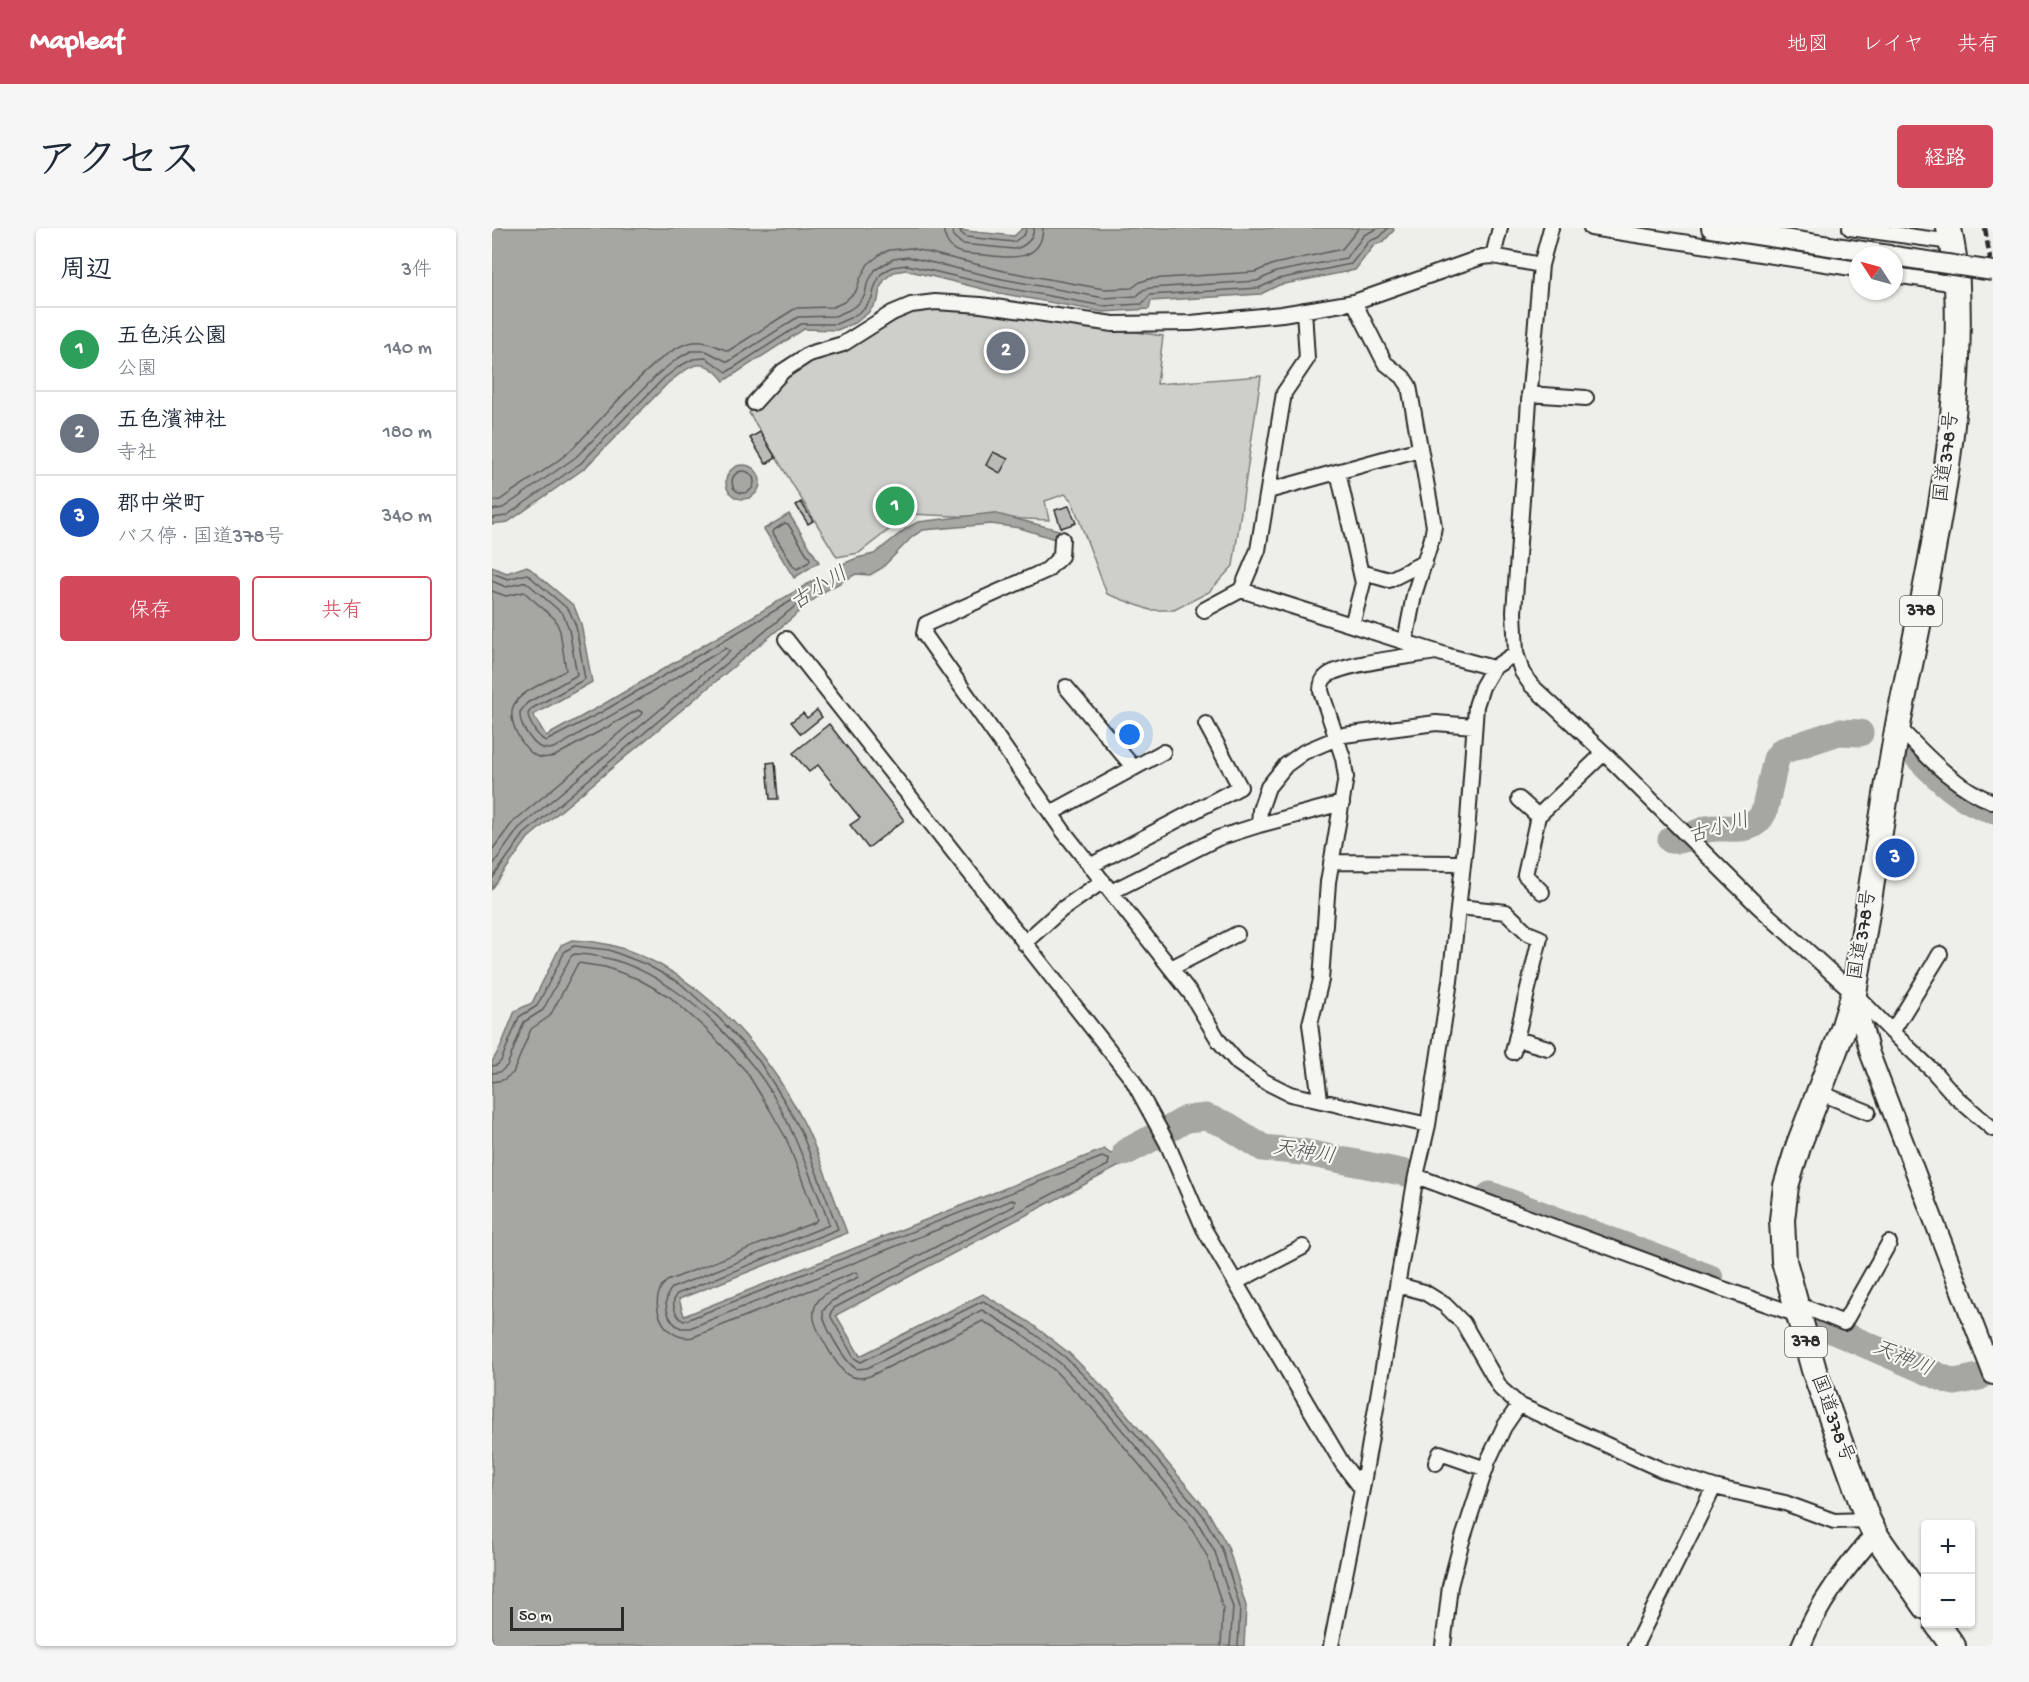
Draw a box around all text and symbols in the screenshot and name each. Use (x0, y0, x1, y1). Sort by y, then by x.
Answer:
text: Mapleaf (30, 26, 124, 59)
text: 地図 (1787, 34, 1829, 59)
text: レイヤ (1862, 34, 1924, 59)
text: 共有 (1957, 34, 1999, 59)
button: 経路 (1897, 125, 1993, 188)
text: アクセス (36, 140, 201, 189)
north arrow (1849, 246, 1903, 300)
text: 周辺 (60, 257, 112, 288)
text: 3件 (402, 260, 432, 283)
text: 五色浜公園 (117, 325, 227, 351)
pin: 2 (986, 328, 1026, 374)
text: 1 (75, 338, 84, 361)
text: 140 m (384, 338, 432, 361)
text: 公園 (117, 359, 157, 382)
text: 五色濱神社 (117, 409, 227, 435)
street label: 国道378号 (1930, 410, 1965, 504)
text: 2 (75, 422, 84, 445)
text: 180 m (383, 422, 432, 445)
text: 寺社 (117, 443, 157, 466)
pin: 1 (876, 484, 914, 528)
text: 郡中栄町 (117, 493, 205, 519)
text: 3 (74, 506, 85, 529)
text: 340 m (382, 506, 432, 529)
text: バス停 · 国道378号 (117, 527, 285, 550)
water label: 古小川 (786, 562, 853, 617)
button: 保存 (60, 576, 240, 641)
button: 共有 (252, 576, 432, 641)
road number: 378 (1900, 596, 1942, 626)
your location (1115, 720, 1144, 749)
water label: 古小川 (1685, 808, 1753, 851)
pin: 3 (1876, 836, 1914, 880)
street label: 国道378号 (1844, 888, 1883, 982)
water label: 天神川 (1271, 1136, 1337, 1171)
road number: 378 (1785, 1327, 1827, 1357)
water label: 天神川 (1868, 1335, 1936, 1384)
street label: 国道378号 (1805, 1372, 1858, 1466)
map controls (1921, 1520, 1975, 1628)
button: + (1921, 1520, 1975, 1574)
button: − (1921, 1574, 1975, 1628)
scale bar (510, 1604, 624, 1632)
text: 50 m (519, 1608, 552, 1627)

